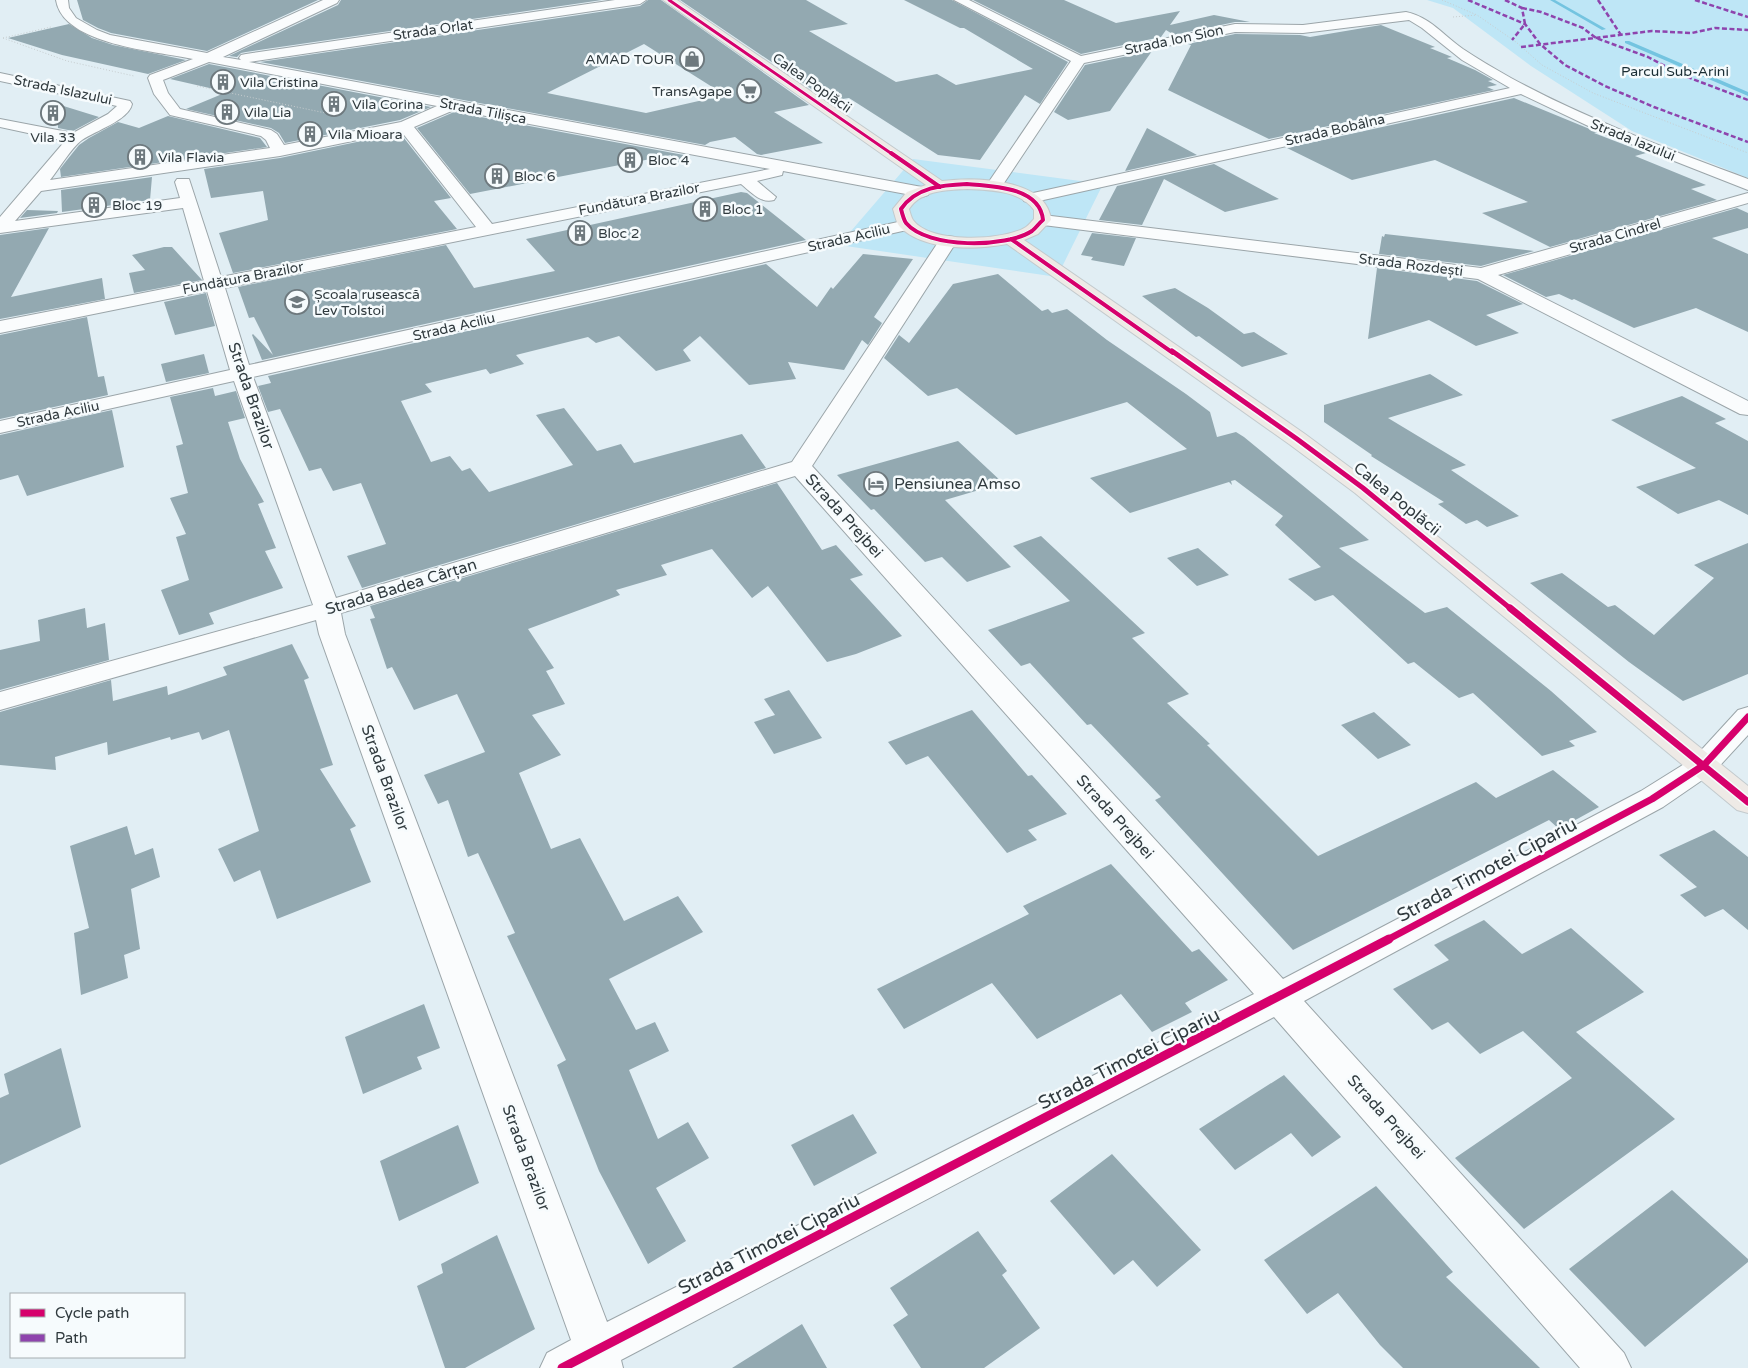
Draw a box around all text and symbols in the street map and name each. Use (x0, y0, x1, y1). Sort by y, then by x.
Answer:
street label: Strada Orlat (392, 16, 475, 44)
street label: Strada Ion Sion (1123, 21, 1225, 59)
shop icon: AMAD TOUR (679, 46, 705, 72)
street label: Calea Poplăcii (769, 49, 855, 117)
place label: AMAD TOUR (585, 51, 674, 68)
park label: Parcul Sub-Arini (1621, 63, 1729, 80)
building icon: Vila Cristina (210, 69, 236, 95)
street label: Strada Islazului (12, 71, 114, 109)
place label: Vila Cristina (240, 74, 318, 91)
supermarket icon: TransAgape (736, 78, 762, 104)
place label: TransAgape (652, 83, 732, 100)
building icon: Vila Corina (321, 91, 347, 117)
street label: Strada Tilișca (438, 94, 528, 128)
place label: Vila Corina (352, 96, 423, 113)
building icon: Vila Lia (214, 99, 240, 125)
building icon: Vila 33 (40, 100, 66, 126)
place label: Vila Lia (244, 104, 291, 121)
street label: Strada Bobâlna (1283, 110, 1387, 150)
street label: Strada Iazului (1588, 115, 1678, 165)
building icon: Vila Mioara (297, 121, 323, 147)
place label: Vila Mioara (328, 126, 403, 143)
place label: Vila 33 (30, 129, 76, 146)
building icon: Vila Flavia (127, 144, 153, 170)
building icon: Bloc 4 (617, 147, 643, 173)
place label: Vila Flavia (158, 149, 224, 166)
place label: Bloc 4 (648, 152, 690, 169)
building icon: Bloc 6 (484, 163, 510, 189)
place label: Bloc 6 (514, 168, 556, 185)
street label: Fundătura Brazilor (577, 179, 702, 219)
building icon: Bloc 19 (81, 192, 107, 218)
building icon: Bloc 1 (692, 196, 718, 222)
place label: Bloc 19 (112, 197, 162, 214)
place label: Bloc 1 (722, 201, 764, 218)
street label: Strada Cindrel (1567, 215, 1663, 257)
building icon: Bloc 2 (567, 220, 593, 246)
street label: Strada Aciliu (806, 220, 892, 256)
place label: Bloc 2 (598, 225, 640, 242)
street label: Strada Rozdești (1358, 250, 1464, 280)
street label: Fundătura Brazilor (181, 258, 306, 298)
place label: Școala rusească Lev Tolstoi (314, 286, 420, 319)
school or university icon: Școala rusească Lev Tolstoi (284, 289, 310, 315)
street label: Strada Aciliu (411, 309, 497, 345)
street label: Strada Brazilor (223, 340, 279, 453)
street label: Strada Aciliu (15, 397, 101, 431)
street label: Calea Poplăcii (1349, 458, 1445, 540)
street label: Strada Prejbei (801, 470, 887, 562)
hotel icon: Pensiunea Amso (863, 471, 889, 497)
place label: Pensiunea Amso (894, 474, 1021, 494)
street label: Strada Badea Cârțan (323, 554, 479, 620)
street label: Strada Brazilor (356, 722, 414, 835)
street label: Strada Prejbei (1072, 771, 1158, 863)
street label: Strada Timotei Cipariu (1393, 813, 1581, 927)
street label: Strada Timotei Cipariu (1035, 1004, 1223, 1114)
street label: Strada Prejbei (1343, 1071, 1429, 1163)
street label: Strada Brazilor (497, 1102, 555, 1215)
street label: Strada Timotei Cipariu (675, 1189, 863, 1299)
legend (10, 1293, 185, 1358)
text: Cycle path (55, 1304, 129, 1322)
text: Path (55, 1329, 88, 1347)

